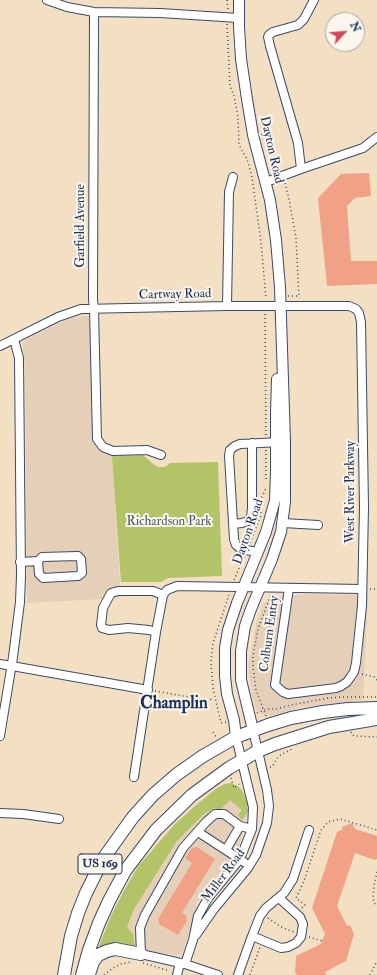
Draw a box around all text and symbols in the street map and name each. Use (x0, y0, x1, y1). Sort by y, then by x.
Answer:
north arrow (325, 12, 365, 52)
text: N (347, 20, 363, 34)
street label: Dayton Road (256, 115, 286, 185)
street label: Garfield Avenue (73, 184, 89, 268)
street label: Cartway Road (139, 287, 211, 303)
street label: West River Parkway (343, 441, 359, 543)
street label: Dayton Road (230, 497, 268, 567)
park label: Richardson Park (126, 514, 212, 530)
street label: Colburn Entry (257, 595, 283, 673)
district label: Champlin (140, 694, 208, 714)
street label: Miller Road (199, 846, 249, 906)
road number: US 169 (78, 854, 122, 874)

